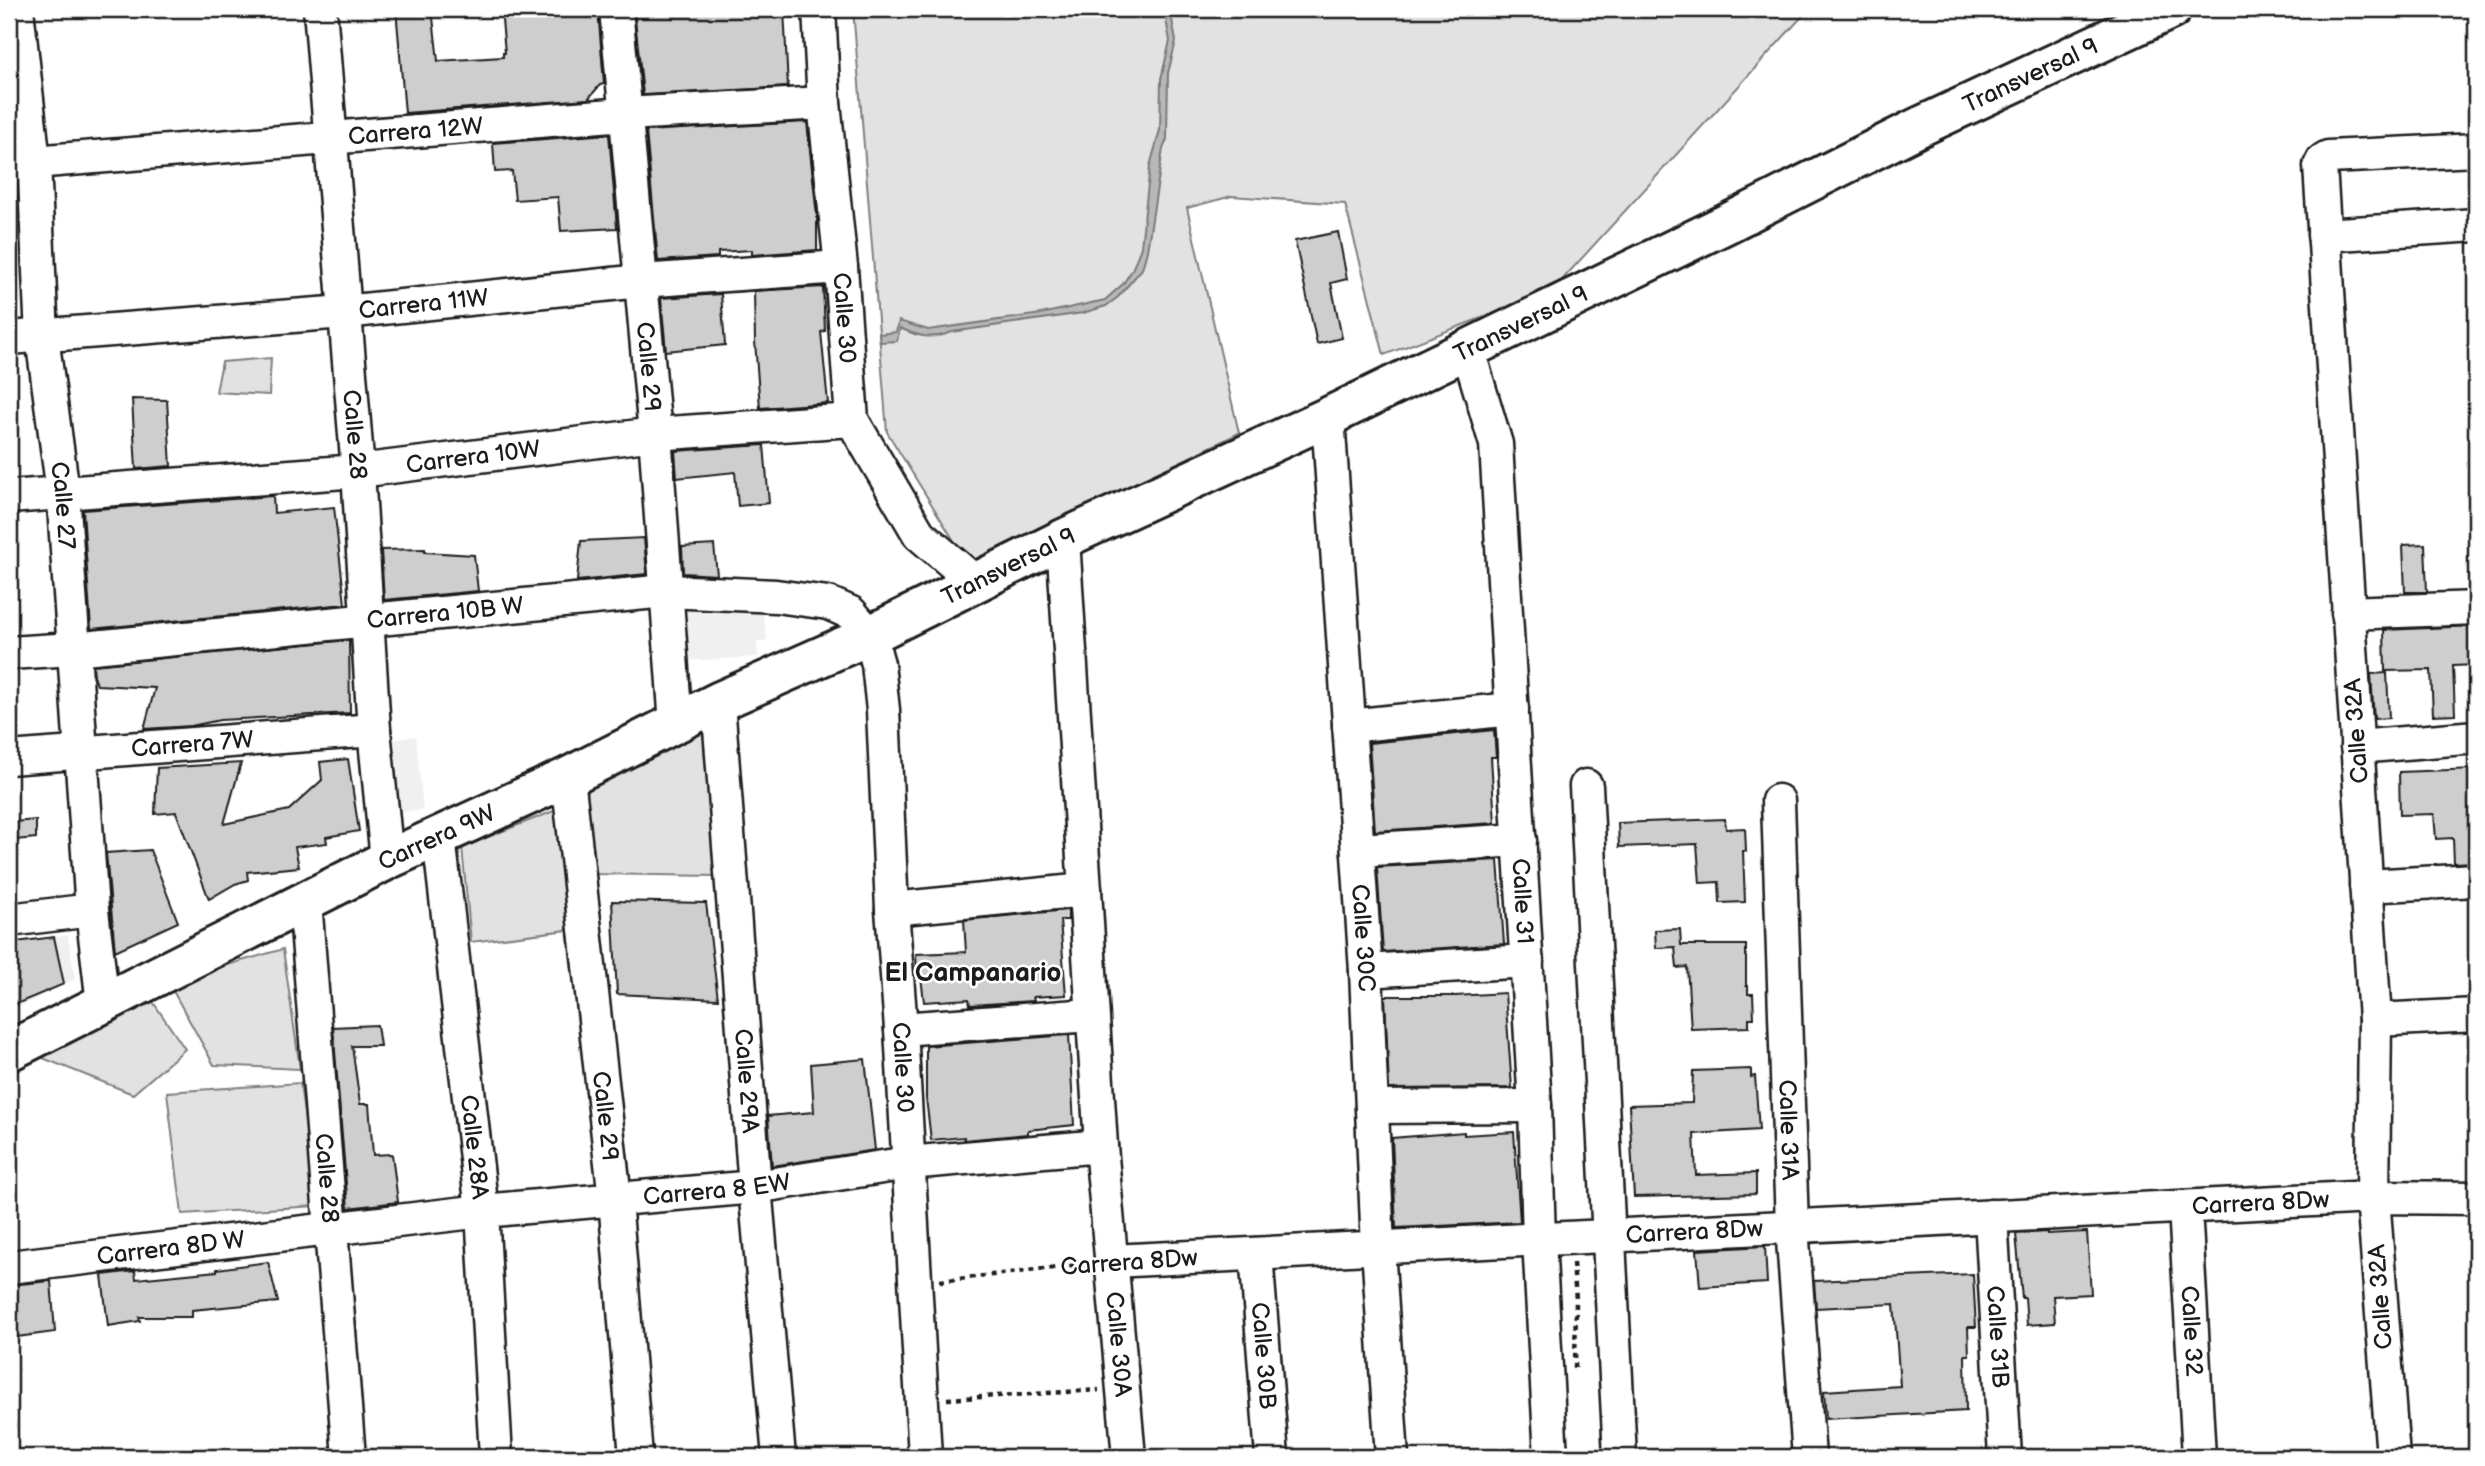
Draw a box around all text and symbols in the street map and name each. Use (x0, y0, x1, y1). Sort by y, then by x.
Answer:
street label: Transversal 9 (1958, 32, 2103, 119)
street label: Carrera 12W (347, 112, 484, 151)
street label: Calle 30 (826, 272, 862, 364)
street label: Transversal 9 (1449, 279, 1593, 369)
street label: Carrera 11W (357, 283, 490, 325)
street label: Calle 29 (630, 320, 667, 413)
street label: Calle 28 (336, 389, 372, 480)
street label: Carrera 10W (404, 434, 542, 480)
street label: Calle 27 (44, 460, 81, 551)
street label: Transversal 9 (937, 521, 1080, 612)
street label: Carrera 10B W (365, 591, 525, 635)
street label: Calle 32A (2338, 677, 2375, 785)
street label: Carrera 7W (130, 725, 255, 764)
street label: Carrera 9W (374, 798, 500, 877)
street label: Calle 31 (1505, 857, 1539, 945)
street label: Calle 30C (1345, 883, 1381, 992)
district label: El Campanario (885, 958, 1061, 989)
street label: Calle 30 (886, 1021, 920, 1114)
street label: Calle 29A (728, 1028, 765, 1135)
street label: Calle 29 (586, 1070, 625, 1162)
street label: Calle 31A (1772, 1079, 1804, 1181)
street label: Calle 28A (454, 1093, 495, 1201)
street label: Calle 28 (308, 1132, 344, 1224)
street label: Carrera 8 EW (642, 1168, 793, 1212)
street label: Carrera 8Dw (2191, 1185, 2330, 1221)
street label: Carrera 8Dw (1625, 1214, 1764, 1250)
street label: Carrera 8D W (95, 1225, 247, 1271)
street label: Carrera 8Dw (1059, 1243, 1199, 1282)
street label: Calle 32A (2362, 1243, 2399, 1351)
street label: Calle 31B (1980, 1285, 2015, 1389)
street label: Calle 32 (2174, 1285, 2208, 1377)
street label: Calle 30A (1099, 1290, 1138, 1398)
street label: Calle 30B (1245, 1301, 1282, 1410)

